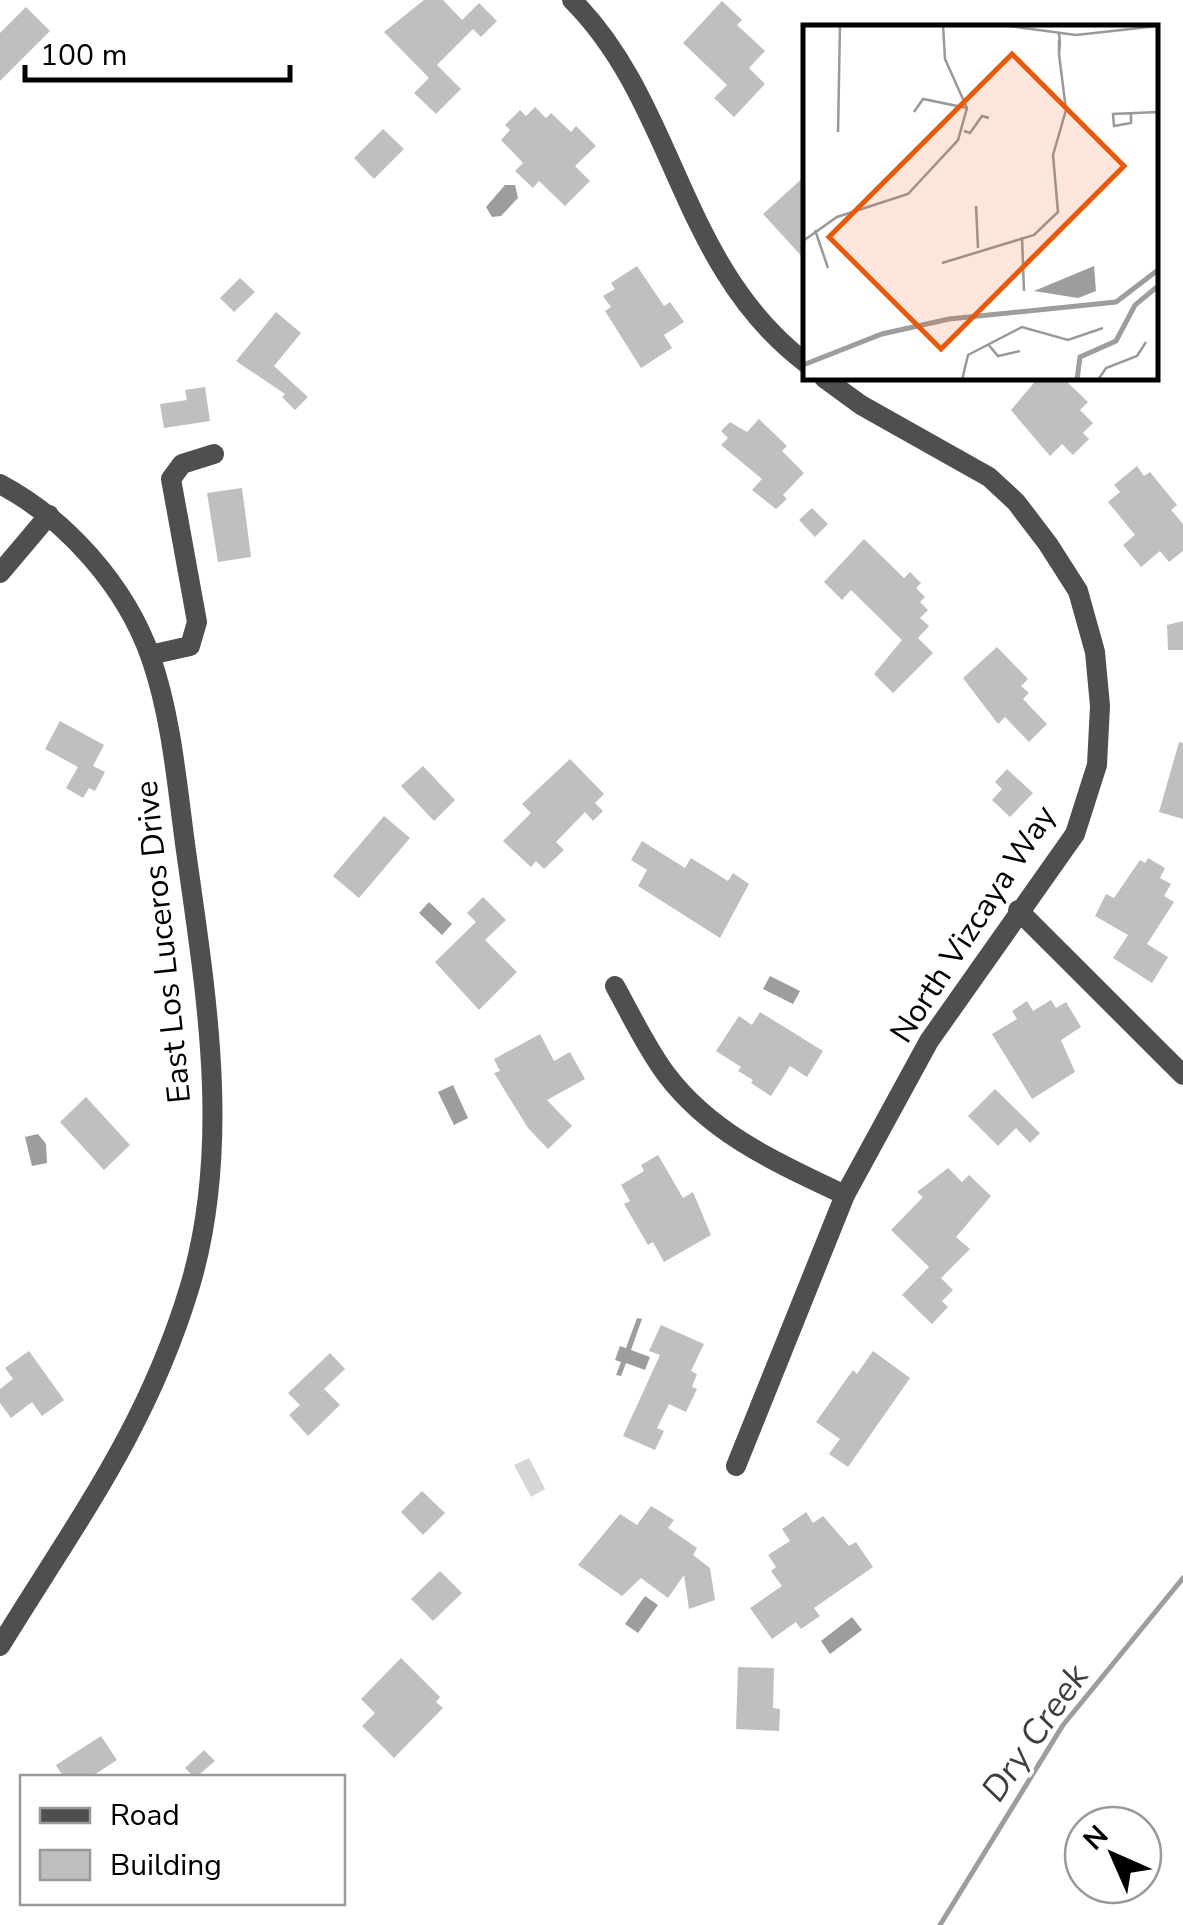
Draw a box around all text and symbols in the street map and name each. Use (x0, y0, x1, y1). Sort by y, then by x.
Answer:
scale bar (25, 20, 290, 82)
inset map (803, 25, 1158, 380)
text: 100 m (40, 35, 127, 76)
street label: East Los Luceros Drive (125, 779, 201, 1105)
street label: North Vizcaya Way (880, 797, 1066, 1051)
water label: Dry Creek (971, 1654, 1100, 1811)
legend (20, 1775, 345, 1905)
text: Road (110, 1795, 180, 1836)
north arrow (1063, 1805, 1163, 1905)
text: N (1075, 1817, 1117, 1859)
text: Building (110, 1845, 222, 1886)

